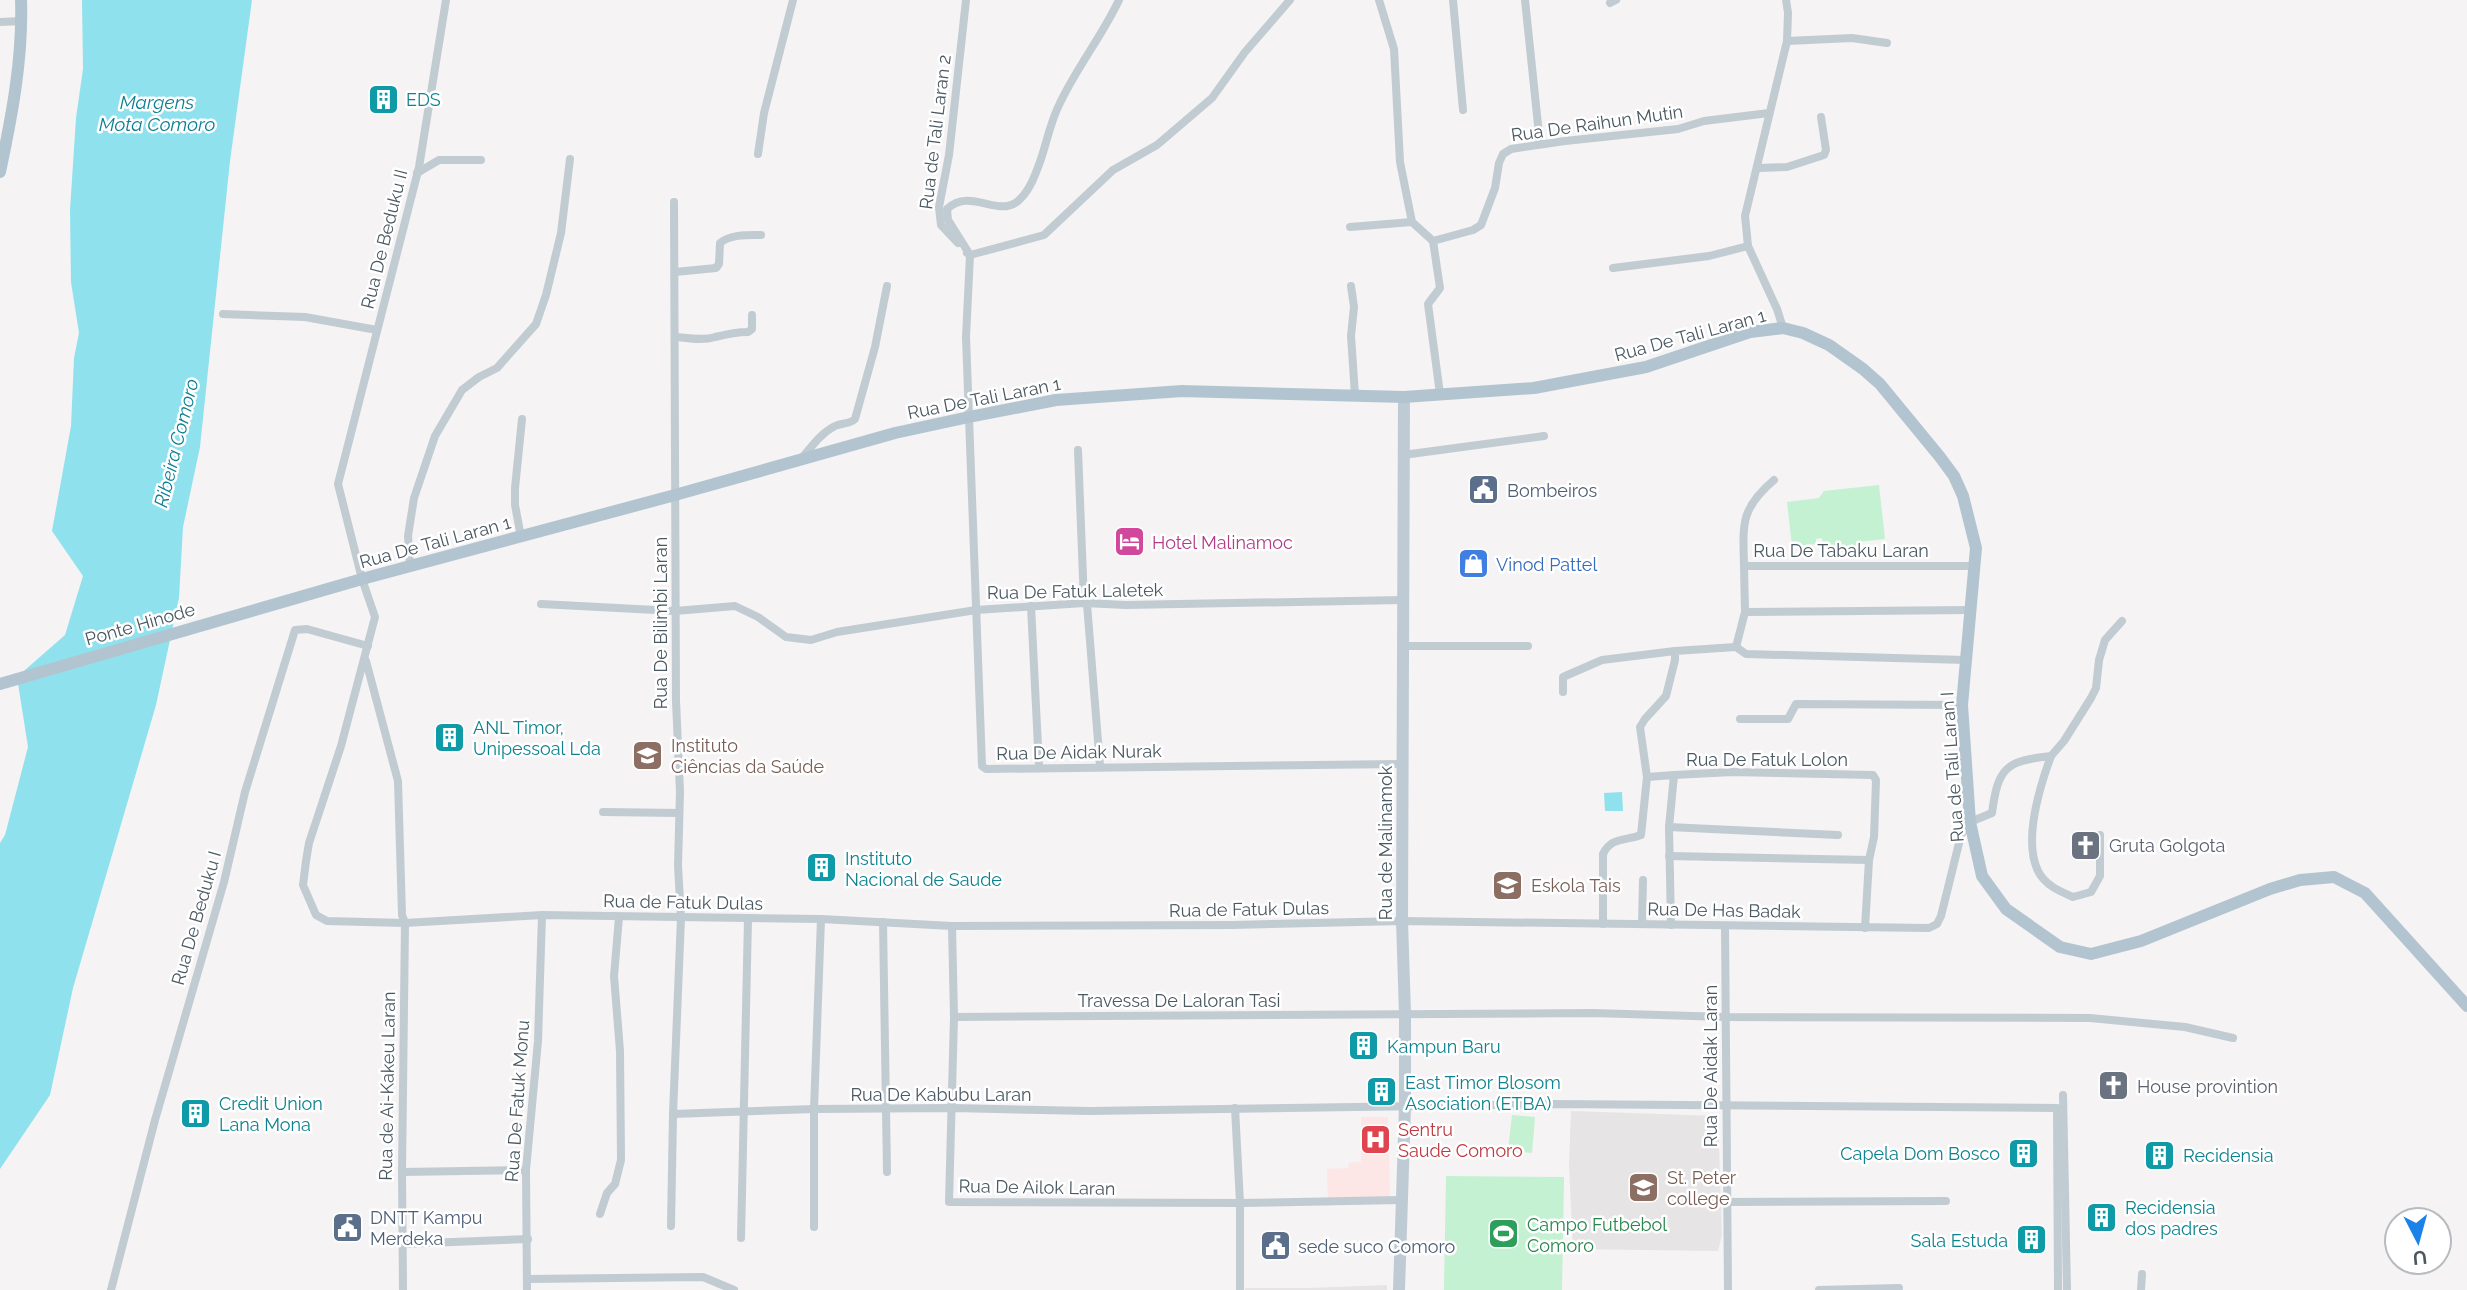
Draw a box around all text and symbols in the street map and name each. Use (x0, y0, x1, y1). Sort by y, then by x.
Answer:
street label: Rua de Tali Laran 2 (915, 53, 955, 211)
building icon: EDS (366, 82, 400, 116)
place label: EDS (406, 89, 441, 110)
water label: Margens Mota Comoro (99, 91, 215, 135)
street label: Rua De Raihun Mutin (1510, 101, 1684, 145)
street label: Rua De Beduku II (357, 167, 411, 311)
street label: Rua De Tali Laran 1 (1612, 305, 1768, 365)
street label: Rua De Tali Laran 1 (906, 373, 1063, 423)
water label: Ribeira Comoro (149, 376, 203, 510)
public building icon: Bombeiros (1467, 473, 1501, 507)
place label: Bombeiros (1507, 480, 1598, 501)
street label: Rua De Tali Laran 1 (357, 512, 513, 572)
hotel icon: Hotel Malinamoc (1112, 525, 1146, 559)
place label: Hotel Malinamoc (1152, 532, 1293, 553)
street label: Rua De Bilimbi Laran (650, 537, 671, 709)
street label: Rua De Tabaku Laran (1753, 540, 1929, 561)
shop icon: Vinod Pattel (1456, 547, 1490, 581)
place label: Vinod Pattel (1496, 554, 1597, 575)
street label: Rua De Fatuk Laletek (987, 579, 1164, 603)
street label: Ponte Hinode (83, 598, 198, 650)
street label: Rua de Tali Laran I (1936, 691, 1968, 843)
place label: ANL Timor, Unipessoal Lda (473, 717, 601, 759)
building icon: ANL Timor, Unipessoal Lda (433, 720, 467, 754)
place label: Instituto Ciências da Saúde (671, 735, 824, 777)
school or university icon: Instituto Ciências da Saúde (631, 738, 665, 772)
street label: Rua De Aidak Nurak (996, 740, 1162, 764)
street label: Rua De Fatuk Lolon (1686, 749, 1848, 770)
street label: Rua de Malinamok (1375, 765, 1396, 920)
church icon: Gruta Golgota (2069, 828, 2103, 862)
place label: Gruta Golgota (2109, 835, 2225, 856)
place label: Instituto Nacional de Saude (845, 848, 1002, 890)
street label: Rua De Beduku I (167, 849, 225, 987)
building icon: Instituto Nacional de Saude (805, 851, 839, 885)
school or university icon: Eskola Tais (1491, 868, 1525, 902)
place label: Eskola Tais (1531, 875, 1621, 896)
street label: Rua de Fatuk Dulas (603, 890, 763, 914)
street label: Rua de Fatuk Dulas (1169, 897, 1329, 921)
street label: Rua De Has Badak (1647, 898, 1801, 922)
street label: Rua De Aidak Laran (1700, 985, 1721, 1147)
street label: Travessa De Laloran Tasi (1078, 990, 1280, 1011)
street label: Rua de Ai-Kakeu Laran (375, 991, 399, 1181)
street label: Rua De Fatuk Monu (501, 1019, 533, 1183)
building icon: Kampun Baru (1347, 1029, 1381, 1063)
place label: Kampun Baru (1387, 1036, 1501, 1057)
church icon: House provintion (2097, 1069, 2131, 1103)
place label: East Timor Blosom Asociation (ETBA) (1405, 1072, 1561, 1114)
building icon: East Timor Blosom Asociation (ETBA) (1365, 1075, 1399, 1109)
place label: House provintion (2137, 1076, 2278, 1097)
street label: Rua De Kabubu Laran (850, 1084, 1032, 1105)
place label: Credit Union Lana Mona (219, 1093, 323, 1135)
building icon: Credit Union Lana Mona (179, 1096, 213, 1130)
place label: Sentru Saude Comoro (1398, 1119, 1523, 1161)
hospital icon: Sentru Saude Comoro (1358, 1122, 1392, 1156)
building icon: Capela Dom Bosco (2006, 1136, 2040, 1170)
building icon: Recidensia (2143, 1138, 2177, 1172)
place label: Capela Dom Bosco (1840, 1143, 2000, 1164)
place label: Recidensia (2183, 1145, 2274, 1166)
place label: St. Peter college (1667, 1167, 1737, 1209)
school or university icon: St. Peter college (1627, 1170, 1661, 1204)
street label: Rua De Ailok Laran (958, 1175, 1116, 1199)
place label: Recidensia dos padres (2125, 1197, 2218, 1239)
building icon: Recidensia dos padres (2085, 1200, 2119, 1234)
north arrow (2383, 1206, 2453, 1276)
place label: DNTT Kampu Merdeka (370, 1207, 483, 1249)
public building icon: DNTT Kampu Merdeka (330, 1210, 364, 1244)
place label: Campo Futbebol Comoro (1527, 1214, 1667, 1256)
sports icon: Campo Futbebol Comoro (1487, 1217, 1521, 1251)
building icon: Sala Estuda (2014, 1223, 2048, 1257)
public building icon: sede suco Comoro (1258, 1229, 1292, 1263)
place label: Sala Estuda (1911, 1230, 2008, 1251)
place label: sede suco Comoro (1298, 1236, 1455, 1257)
text: U (2412, 1246, 2428, 1270)

